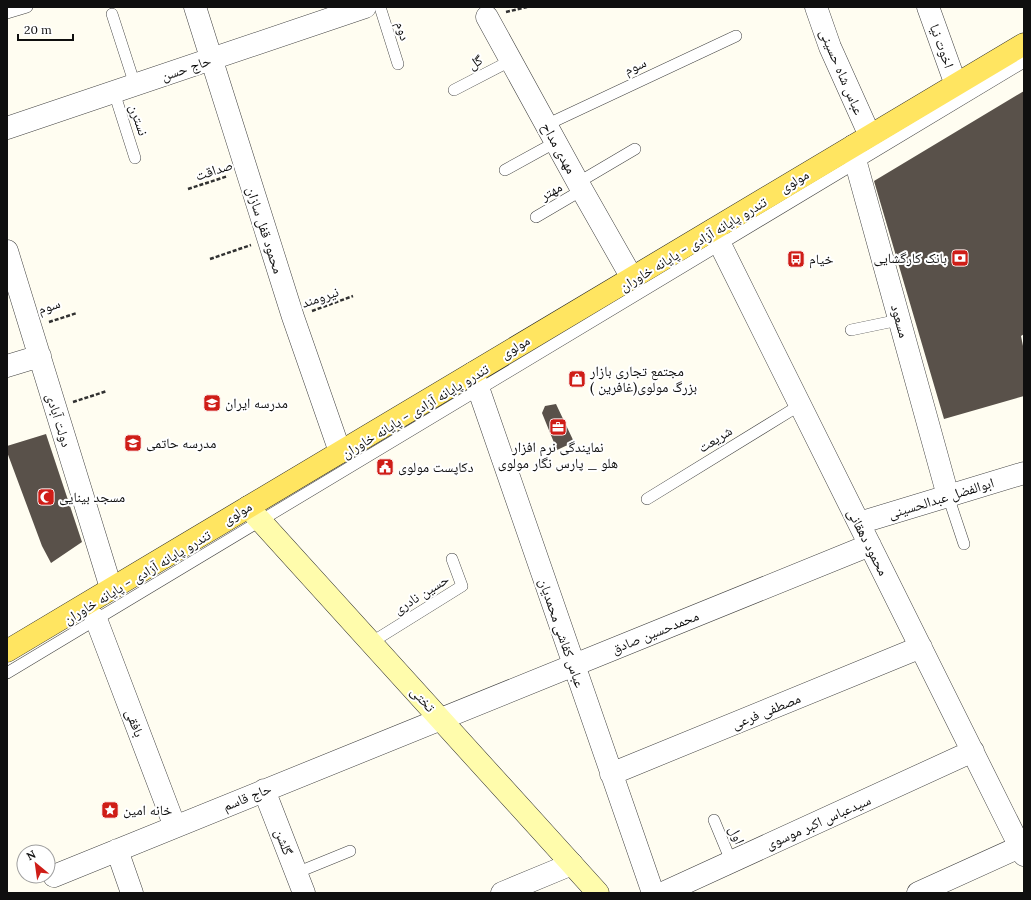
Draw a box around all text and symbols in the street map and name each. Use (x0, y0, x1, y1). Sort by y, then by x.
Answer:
scale bar (18, 16, 73, 42)
street label: دوم (391, 19, 414, 43)
street label: اخوت نیا (926, 21, 958, 71)
text: 20 m (24, 22, 52, 37)
street label: عباس شاه حسینی (816, 26, 868, 118)
street label: حاج حسن (159, 51, 214, 86)
street label: گل (465, 51, 486, 73)
street label: سوم (621, 53, 649, 80)
street label: نسترن (125, 102, 153, 138)
street label: مهدی مداح (537, 119, 580, 177)
street label: صداقت (193, 156, 235, 184)
street label: مولوی (776, 165, 812, 197)
street label: مهتر (536, 178, 565, 205)
street label: محمود قفل سازان (242, 184, 288, 276)
street label: تندرو پایانه آزادی - پایانه خاوران (616, 193, 770, 295)
bank icon: بانک کارگشایی (950, 248, 970, 268)
bus stop icon: خیام (786, 249, 806, 269)
place label: بانک کارگشایی (873, 249, 947, 267)
place label: خیام (809, 250, 833, 269)
street label: نیرومند (299, 282, 341, 312)
street label: سوم (35, 294, 63, 319)
street label: مسعود (887, 302, 913, 340)
street label: مولوی (497, 331, 533, 363)
street label: تندرو پایانه آزادی - پایانه خاوران (338, 360, 492, 462)
place label: مجتمع تجاری بازار بزرگ مولوی(غافرین ) (589, 362, 697, 396)
shop icon: مجتمع تجاری بازار بزرگ مولوی(غافرین ) (567, 369, 587, 389)
street label: دولت آبادی (42, 391, 76, 449)
school or university icon: مدرسه ایران (202, 393, 222, 413)
place label: مدرسه ایران (225, 394, 288, 412)
office icon: نمایندگی نرم افزار هلو _ پارس نگار مولوی (548, 417, 568, 437)
street label: شریعت (695, 422, 735, 456)
school or university icon: مدرسه حاتمی (123, 433, 143, 453)
place label: مدرسه حاتمی (146, 434, 216, 452)
place label: نمایندگی نرم افزار هلو _ پارس نگار مولوی (498, 438, 618, 472)
public building icon: دکاپست مولوی (375, 457, 395, 477)
place label: دکاپست مولوی (398, 458, 474, 476)
street label: ابوالفضل عبدالحسینی (886, 473, 996, 523)
mosque icon: مسجد بینایی (36, 487, 56, 507)
place label: مسجد بینایی (59, 488, 125, 506)
street label: مولوی (219, 497, 255, 529)
street label: محمود دهقانی (843, 505, 893, 579)
street label: تندرو پایانه آزادی - پایانه خاوران (60, 526, 214, 628)
street label: حسین نادری (390, 570, 452, 618)
street label: عباس کفاشی محمدیان (535, 576, 589, 690)
street label: محمدحسین صادق (609, 606, 701, 658)
street label: تختی (407, 682, 439, 716)
street label: مصطفی فرعی (729, 689, 803, 733)
street label: بافقی (122, 707, 149, 740)
street label: حاج قاسم (220, 779, 275, 816)
street label: سیدعباس اکبر موسوی (763, 791, 873, 853)
place icon: خانه امین (100, 800, 120, 820)
place label: خانه امین (123, 801, 172, 819)
street label: اول (725, 823, 749, 847)
street label: گلشن (271, 826, 297, 858)
north arrow (16, 844, 56, 884)
text: N (24, 847, 39, 863)

